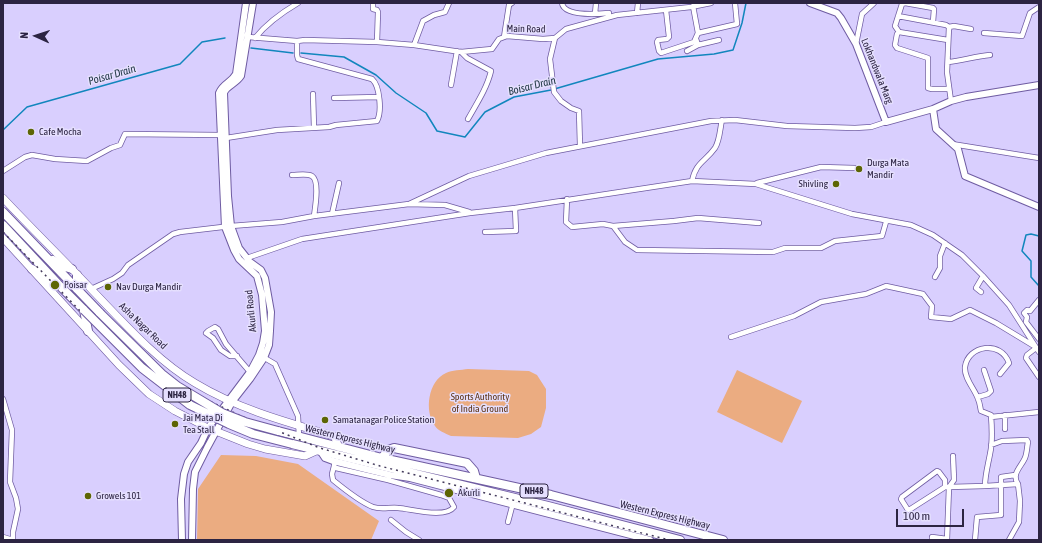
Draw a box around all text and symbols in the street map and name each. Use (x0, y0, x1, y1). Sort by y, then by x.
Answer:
north arrow (16, 16, 56, 56)
street label: Main Road (506, 23, 546, 35)
text: N (18, 32, 30, 39)
street label: Lokhandwala Marg (858, 37, 896, 105)
water label: Poisar Drain (87, 62, 137, 88)
water label: Boisar Drain (507, 74, 557, 98)
place label: Cafe Mocha (39, 126, 81, 138)
marker: Cafe Mocha (26, 127, 36, 137)
place label: Durga Mata Mandir (867, 157, 909, 180)
marker: Durga Mata Mandir (854, 164, 864, 174)
place label: Shivling (798, 178, 828, 190)
marker: Shivling (831, 179, 841, 189)
marker: Poisar (49, 279, 61, 291)
place label: Poisar (64, 279, 87, 291)
place label: Nav Durga Mandir (116, 281, 181, 293)
marker: Nav Durga Mandir (103, 282, 113, 292)
street label: Akurli Road (243, 289, 259, 333)
street label: Asha Nagar Road (117, 300, 169, 352)
road number: NH48 (163, 388, 191, 402)
park label: Sports Authority of India Ground (451, 391, 509, 414)
place label: Jai Mata Di Tea Stall (183, 412, 223, 436)
place label: Samatanagar Police Station (333, 414, 434, 426)
marker: Samatanagar Police Station (320, 415, 330, 425)
marker: Jai Mata Di Tea Stall (170, 419, 180, 429)
street label: Western Express Highway (304, 422, 396, 456)
road number: NH48 (520, 484, 548, 498)
marker: Akurli (443, 487, 455, 499)
place label: Akurli (458, 487, 480, 499)
place label: Growels 101 (96, 490, 141, 502)
marker: Growels 101 (83, 491, 93, 501)
street label: Western Express Highway (619, 498, 711, 532)
scale bar (898, 501, 966, 527)
text: 100 m (903, 509, 930, 523)

